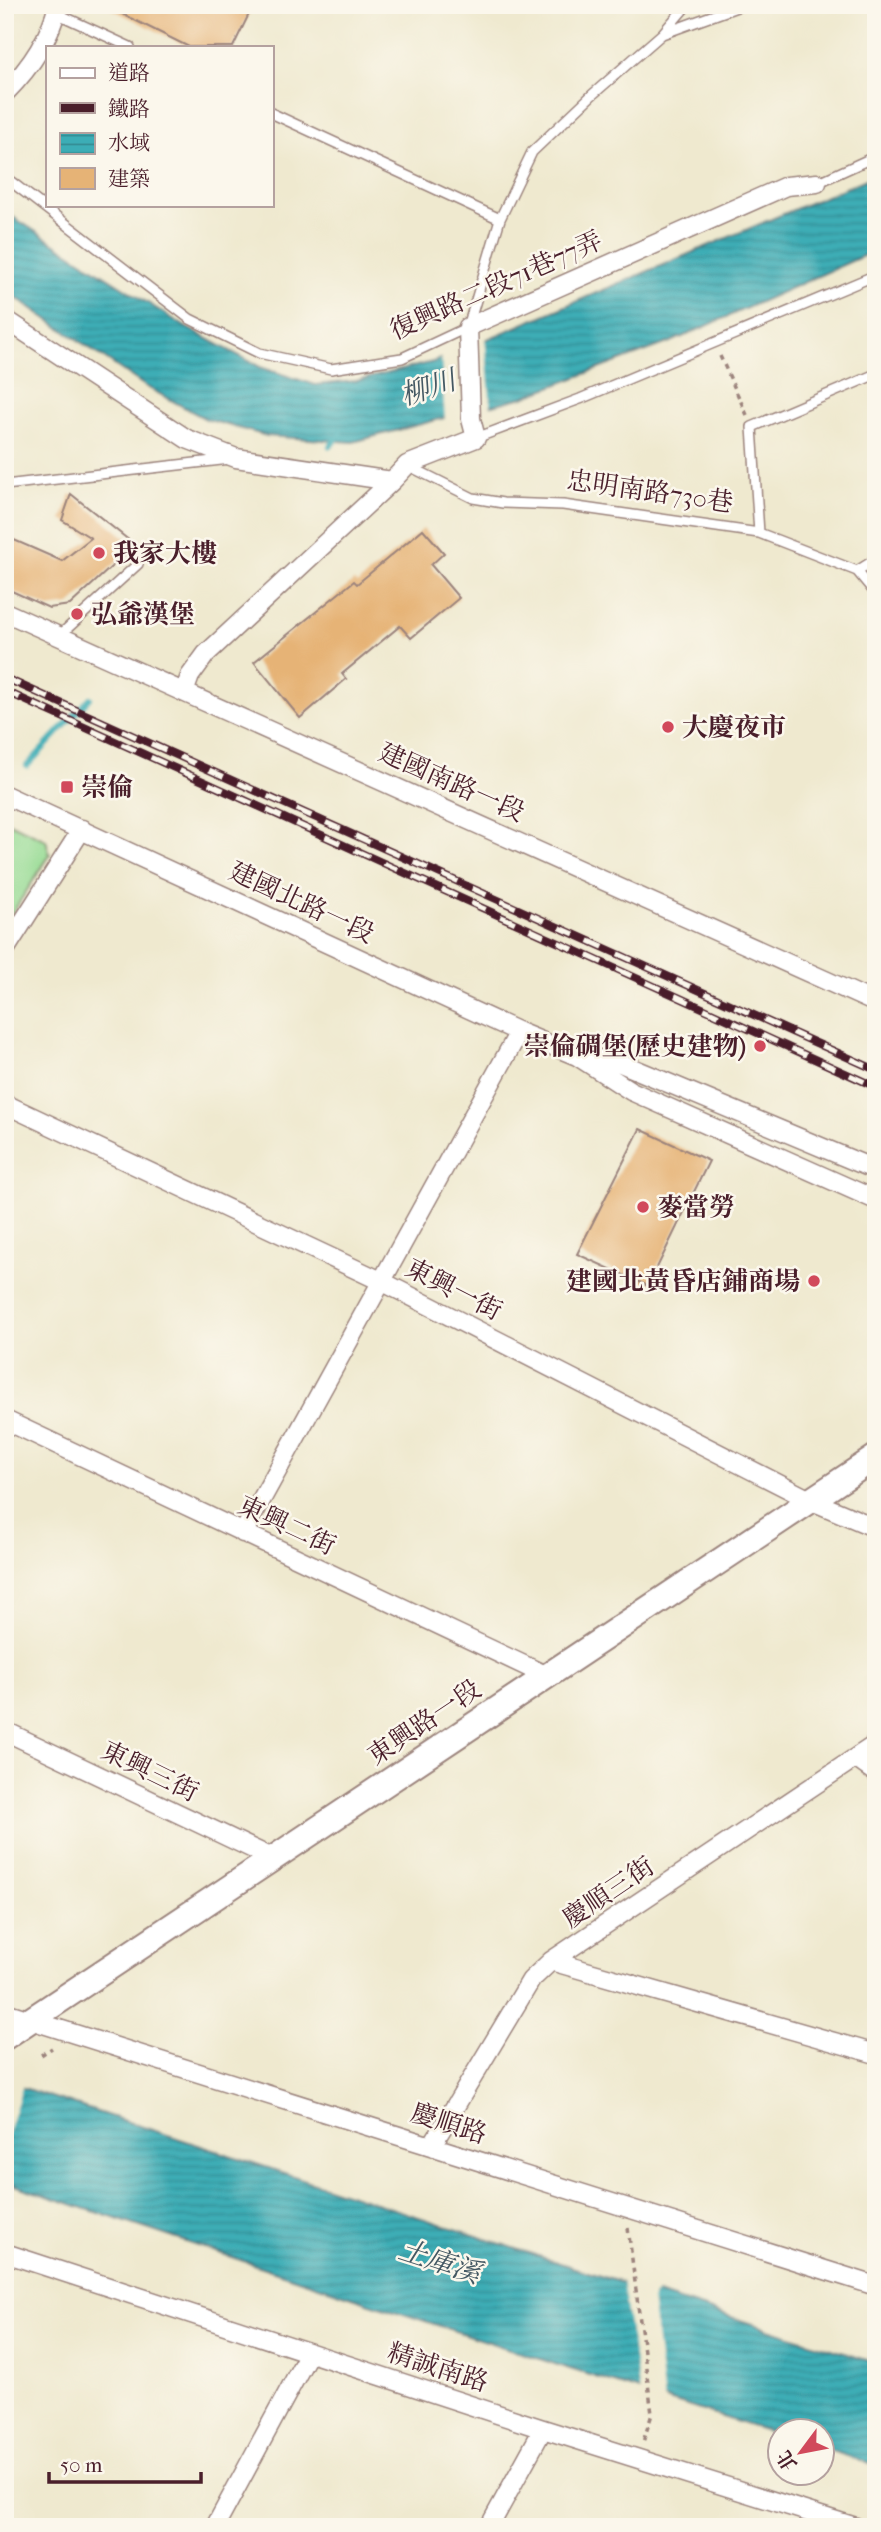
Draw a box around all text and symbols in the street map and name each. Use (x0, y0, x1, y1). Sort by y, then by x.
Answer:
legend (46, 46, 273, 206)
text: 道路 (108, 61, 150, 85)
text: 鐵路 (108, 97, 150, 121)
text: 水域 (108, 131, 150, 155)
text: 建築 (108, 167, 150, 191)
street label: 復興路二段71巷77弄 (385, 225, 607, 346)
water label: 柳川 (396, 362, 463, 412)
street label: 忠明南路730巷 (565, 464, 735, 519)
place label: 我家大樓 (113, 538, 217, 569)
marker: 我家大樓 (91, 545, 107, 561)
place label: 弘爺漢堡 (91, 599, 195, 630)
marker: 弘爺漢堡 (69, 606, 85, 622)
place label: 大慶夜市 (682, 712, 786, 743)
marker: 大慶夜市 (660, 719, 676, 735)
street label: 建國南路一段 (374, 737, 529, 828)
place label: 崇倫 (81, 772, 133, 803)
marker: 崇倫 (59, 779, 75, 795)
street label: 建國北路一段 (225, 855, 379, 949)
place label: 崇倫碉堡(歷史建物) (524, 1031, 746, 1062)
marker: 崇倫碉堡(歷史建物) (752, 1038, 768, 1054)
place label: 麥當勞 (657, 1192, 735, 1223)
marker: 麥當勞 (635, 1199, 651, 1215)
street label: 東興一街 (400, 1252, 507, 1327)
place label: 建國北黃昏店鋪商場 (566, 1266, 800, 1297)
marker: 建國北黃昏店鋪商場 (806, 1273, 822, 1289)
street label: 東興二街 (233, 1489, 340, 1561)
street label: 東興路一段 (362, 1673, 487, 1772)
street label: 東興三街 (96, 1735, 203, 1808)
street label: 慶順三街 (556, 1850, 660, 1934)
street label: 慶順路 (407, 2097, 491, 2150)
water label: 土庫溪 (395, 2233, 488, 2291)
street label: 精誠南路 (384, 2337, 492, 2398)
north arrow (766, 2416, 836, 2486)
scale bar (49, 2441, 201, 2485)
text: 北 (773, 2447, 802, 2474)
text: 50 m (60, 2453, 103, 2477)

